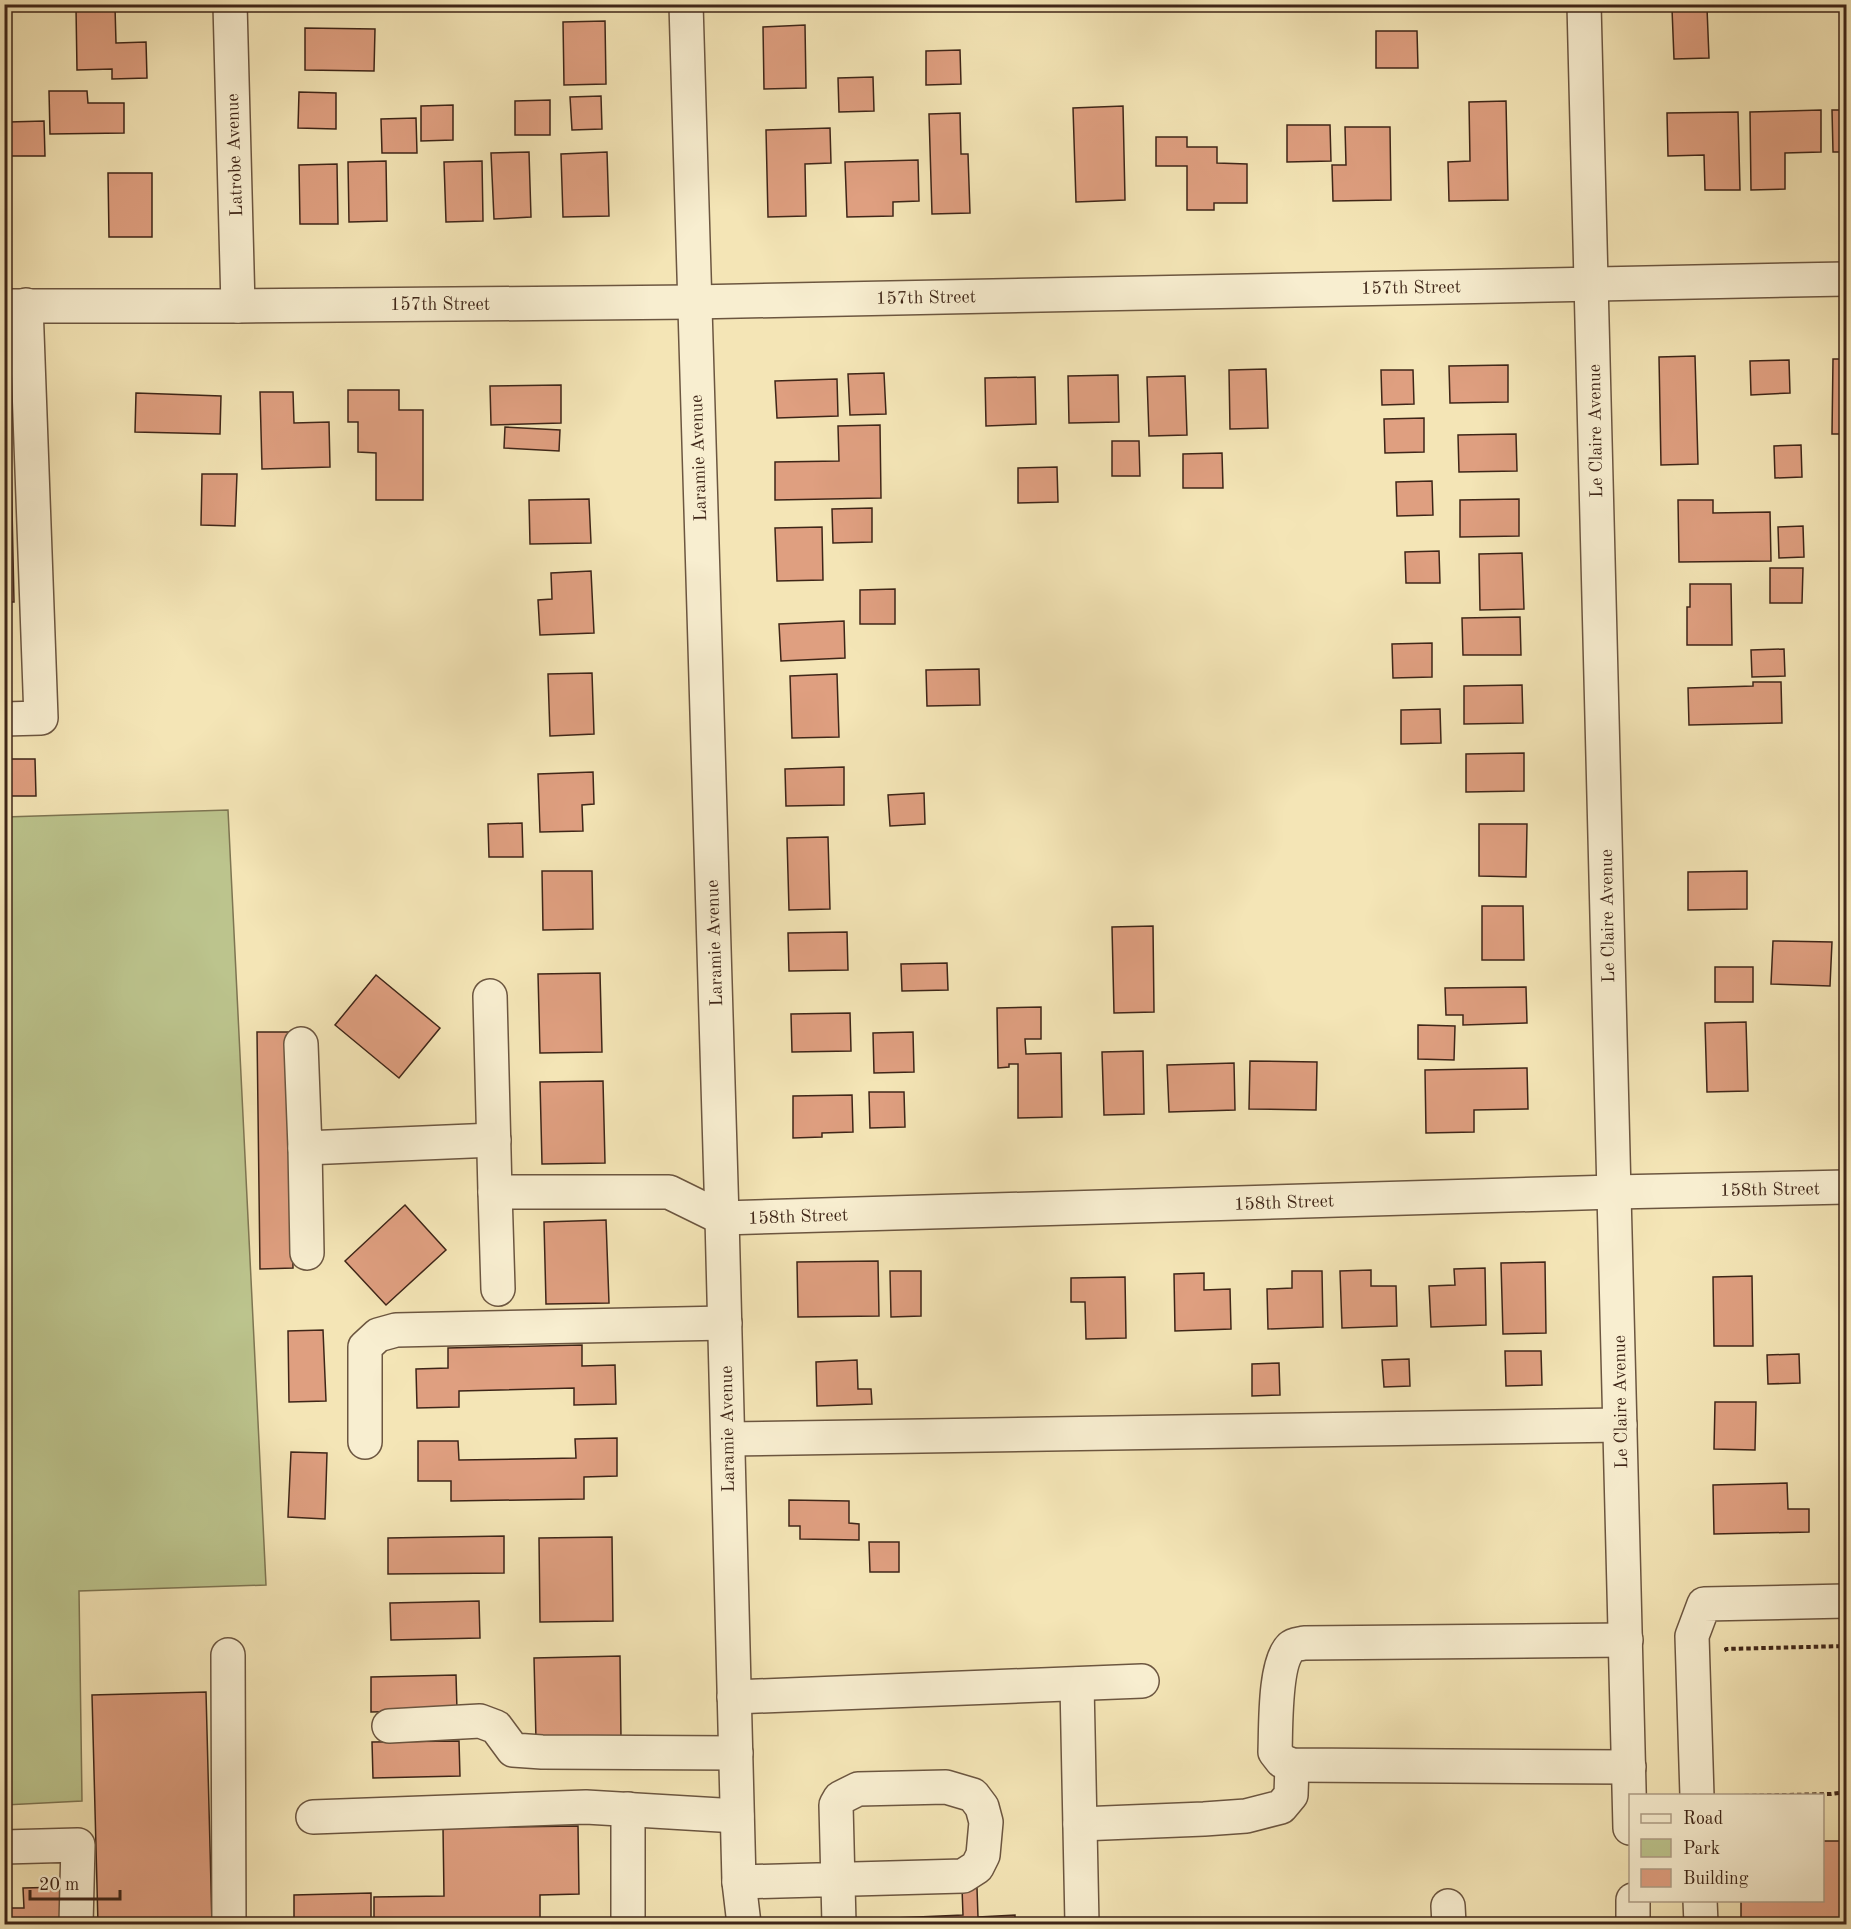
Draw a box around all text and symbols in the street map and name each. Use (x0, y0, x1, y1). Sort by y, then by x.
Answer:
street label: Latrobe Avenue (224, 93, 246, 217)
street label: 157th Street (1361, 278, 1461, 298)
street label: 157th Street (876, 288, 976, 308)
street label: 157th Street (390, 296, 490, 314)
street label: Le Claire Avenue (1586, 364, 1606, 498)
street label: Laramie Avenue (688, 394, 710, 522)
street label: Le Claire Avenue (1598, 849, 1618, 983)
street label: Laramie Avenue (704, 879, 726, 1007)
street label: 158th Street (1720, 1180, 1820, 1200)
street label: 158th Street (1234, 1192, 1334, 1214)
street label: 158th Street (748, 1206, 848, 1228)
street label: Le Claire Avenue (1611, 1335, 1631, 1469)
street label: Laramie Avenue (718, 1365, 738, 1493)
legend (1629, 1794, 1824, 1902)
text: Road (1683, 1810, 1723, 1828)
text: Park (1683, 1840, 1720, 1858)
scale bar (30, 1863, 120, 1901)
text: Building (1683, 1870, 1749, 1888)
text: 20 m (39, 1876, 79, 1894)

